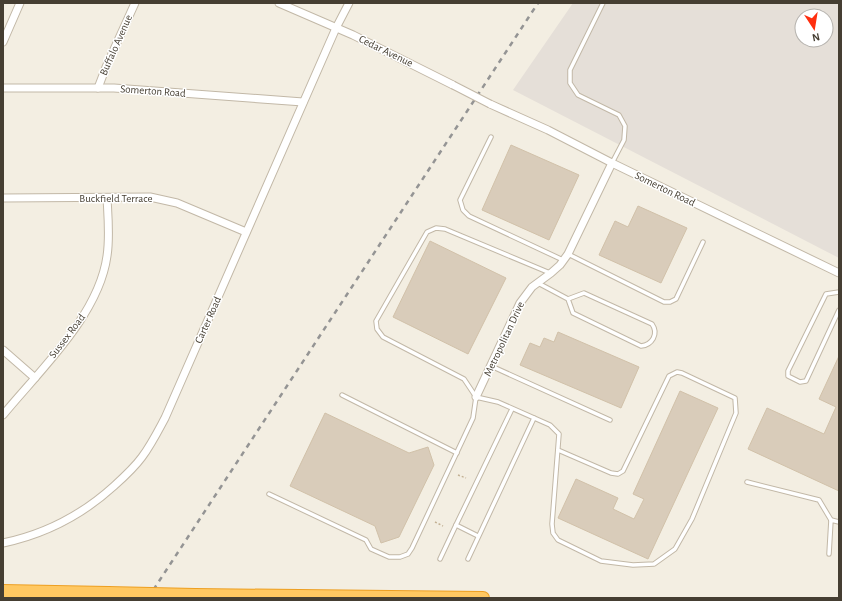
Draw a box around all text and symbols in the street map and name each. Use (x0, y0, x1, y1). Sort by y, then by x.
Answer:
north arrow (794, 8, 834, 48)
street label: Buffalo Avenue (98, 13, 134, 77)
text: N (811, 31, 821, 43)
street label: Cedar Avenue (357, 33, 415, 69)
street label: Somerton Road (120, 83, 186, 99)
street label: Somerton Road (633, 170, 697, 208)
street label: Buckfield Terrace (79, 193, 153, 204)
street label: Carter Road (193, 295, 223, 345)
street label: Metropolitan Drive (482, 300, 526, 378)
street label: Sussex Road (47, 311, 87, 360)

